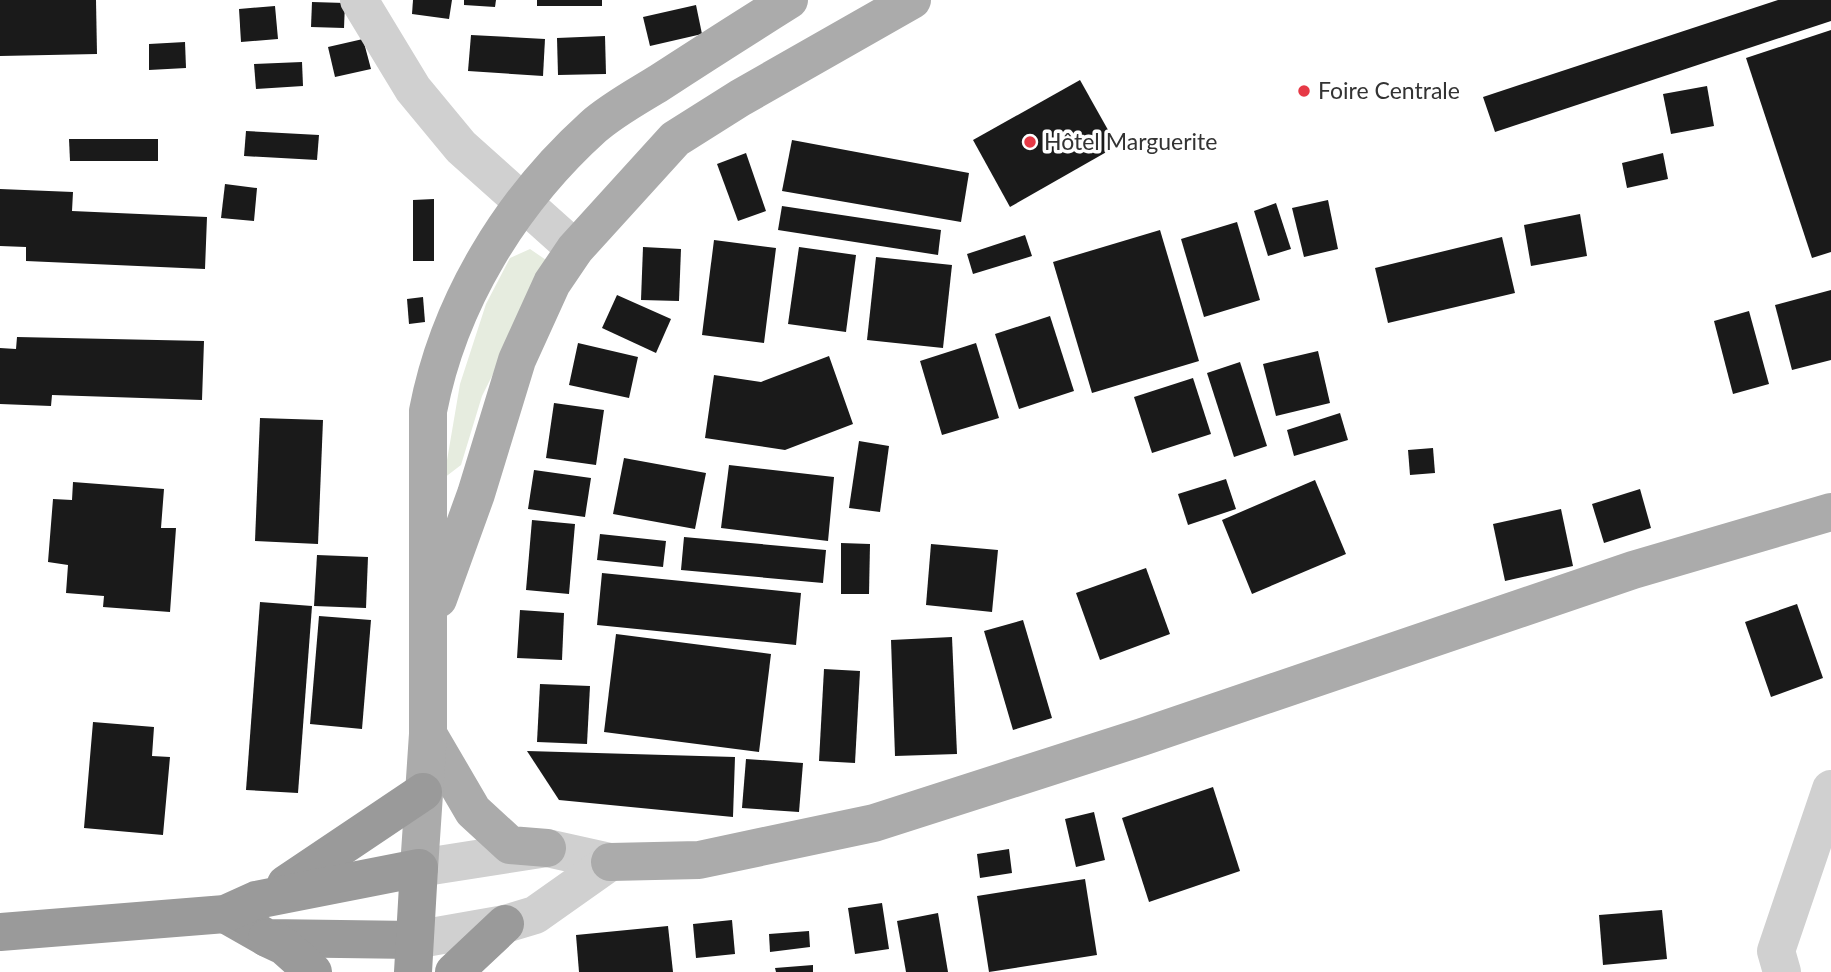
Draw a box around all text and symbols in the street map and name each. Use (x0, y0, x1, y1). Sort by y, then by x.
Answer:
place label: Foire Centrale (1318, 76, 1460, 104)
marker: Foire Centrale (1296, 83, 1312, 99)
place label: Hôtel Marguerite (1044, 127, 1217, 155)
marker: Hôtel Marguerite (1022, 134, 1038, 150)

